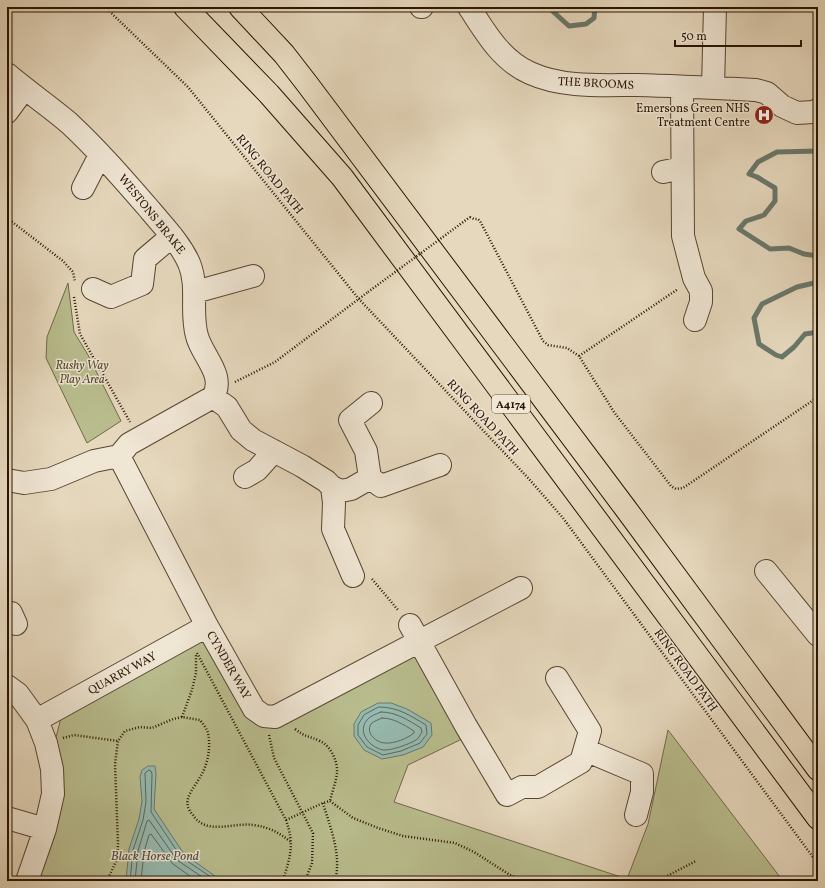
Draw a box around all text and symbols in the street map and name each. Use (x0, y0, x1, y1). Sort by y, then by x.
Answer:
scale bar (675, 22, 801, 48)
text: 50 m (681, 29, 707, 45)
street label: THE BROOMS (557, 74, 635, 94)
place label: Emersons Green NHS Treatment Centre (636, 101, 750, 131)
hospital icon: Emersons Green NHS Treatment Centre (753, 104, 775, 126)
street label: RING ROAD PATH (232, 131, 306, 218)
street label: WESTONS BRAKE (114, 171, 188, 258)
park label: Rushy Way Play Area (55, 358, 109, 388)
street label: RING ROAD PATH (443, 376, 522, 459)
road number: A4174 (492, 395, 530, 413)
street label: RING ROAD PATH (650, 626, 721, 715)
street label: CYNDER WAY (202, 629, 254, 703)
street label: QUARRY WAY (85, 648, 160, 699)
water label: Black Horse Pond (111, 848, 199, 866)

